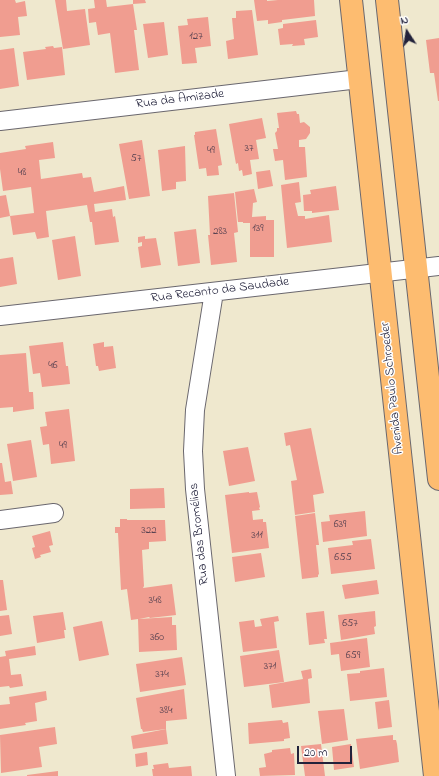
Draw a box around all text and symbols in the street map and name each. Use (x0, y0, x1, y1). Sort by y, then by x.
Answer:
north arrow (387, 12, 427, 52)
text: N (399, 12, 410, 29)
house number: 127 (189, 30, 203, 44)
street label: Rua da Amizade (135, 87, 225, 113)
house number: 37 (244, 142, 254, 156)
house number: 49 (207, 144, 215, 158)
house number: 57 (131, 152, 141, 166)
house number: 48 (18, 166, 26, 180)
house number: 139 (252, 222, 264, 236)
house number: 283 (213, 225, 227, 239)
street label: Rua Recanto da Saudade (150, 275, 290, 307)
street label: Avenida Paulo Schroeder (378, 321, 408, 455)
house number: 46 (48, 359, 58, 373)
house number: 49 (59, 439, 67, 453)
street label: Rua das Bromélias (187, 482, 213, 586)
house number: 639 (334, 518, 346, 532)
house number: 322 (141, 524, 157, 538)
house number: 311 (251, 529, 263, 543)
house number: 655 (334, 551, 352, 565)
house number: 348 (148, 594, 162, 608)
house number: 657 (342, 617, 358, 631)
house number: 360 (150, 631, 164, 645)
house number: 659 (346, 649, 360, 663)
house number: 371 (264, 660, 276, 674)
house number: 374 (155, 668, 169, 682)
house number: 384 (159, 704, 173, 718)
scale bar (299, 738, 354, 764)
text: 20 m (304, 744, 327, 762)

